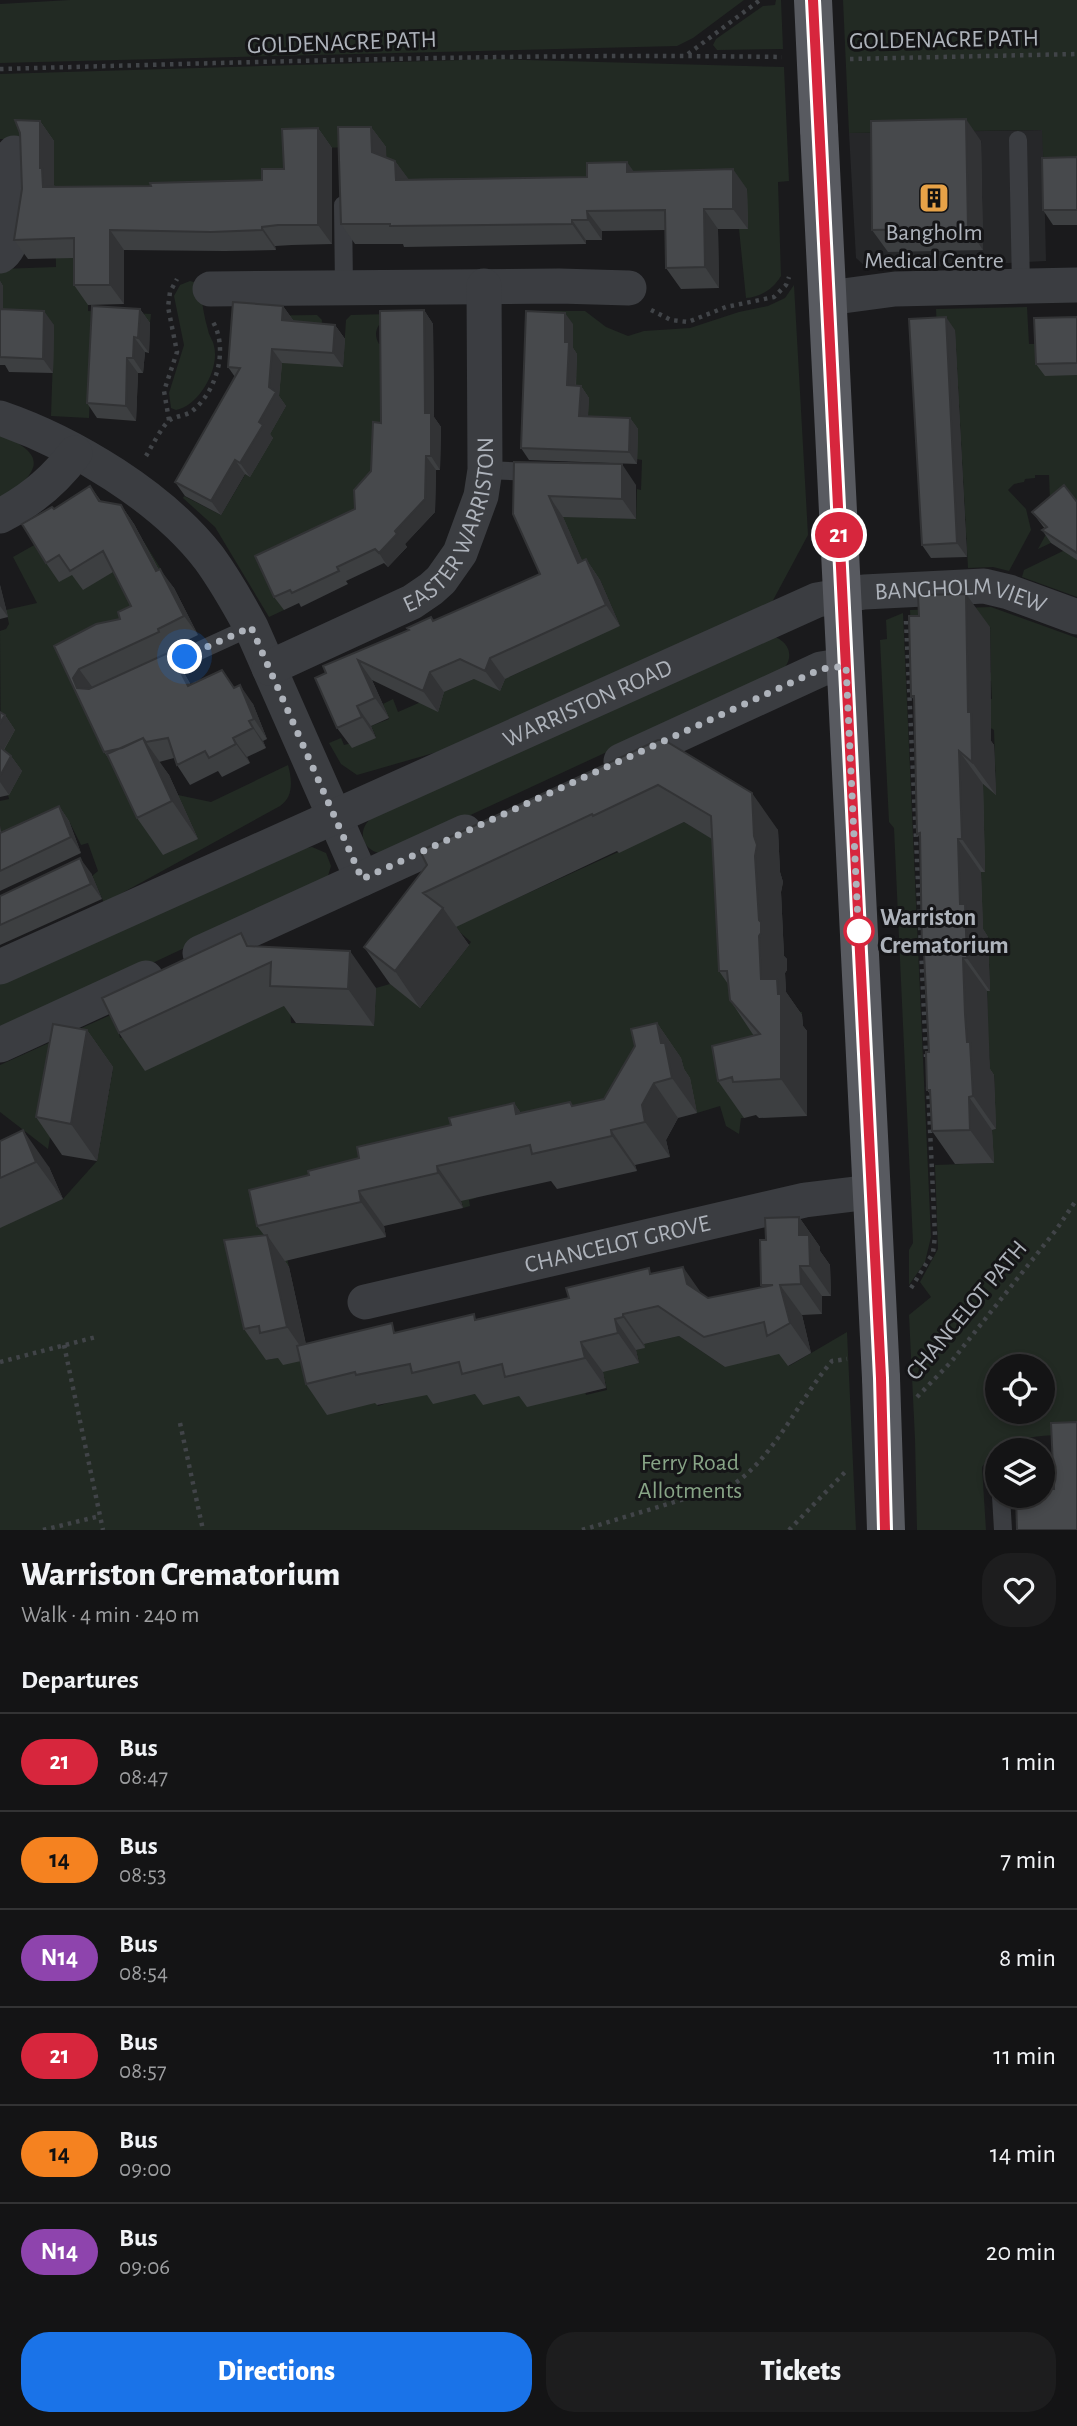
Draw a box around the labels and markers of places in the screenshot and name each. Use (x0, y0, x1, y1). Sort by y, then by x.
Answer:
building icon: Bangholm Medical Centre (917, 181, 951, 215)
place label: Bangholm Medical Centre (864, 221, 1004, 273)
place label: Warriston Crematorium (880, 906, 1009, 958)
marker: Warriston Crematorium (844, 916, 874, 946)

